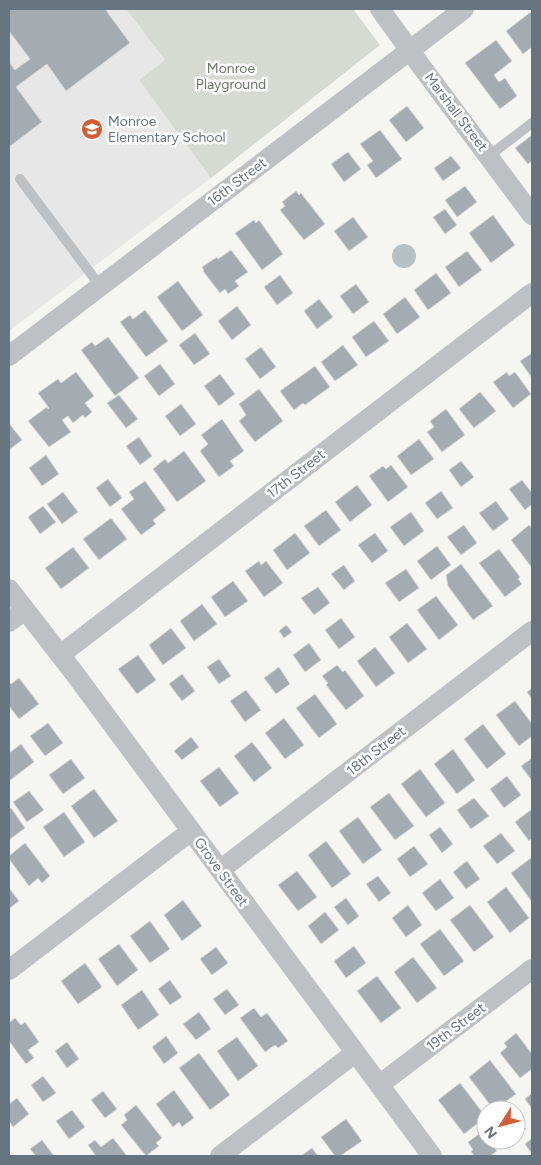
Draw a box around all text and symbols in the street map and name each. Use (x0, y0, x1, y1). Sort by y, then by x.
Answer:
park label: Monroe Playground (196, 60, 266, 93)
street label: Marshall Street (421, 69, 491, 155)
place label: Monroe Elementary School (108, 113, 226, 146)
school or university icon: Monroe Elementary School (80, 117, 104, 141)
street label: 16th Street (204, 154, 270, 210)
street label: 17th Street (264, 446, 328, 502)
street label: 18th Street (343, 723, 409, 779)
street label: Grove Street (190, 834, 252, 910)
street label: 19th Street (423, 999, 489, 1055)
north arrow (476, 1100, 526, 1150)
text: N (481, 1123, 501, 1142)

